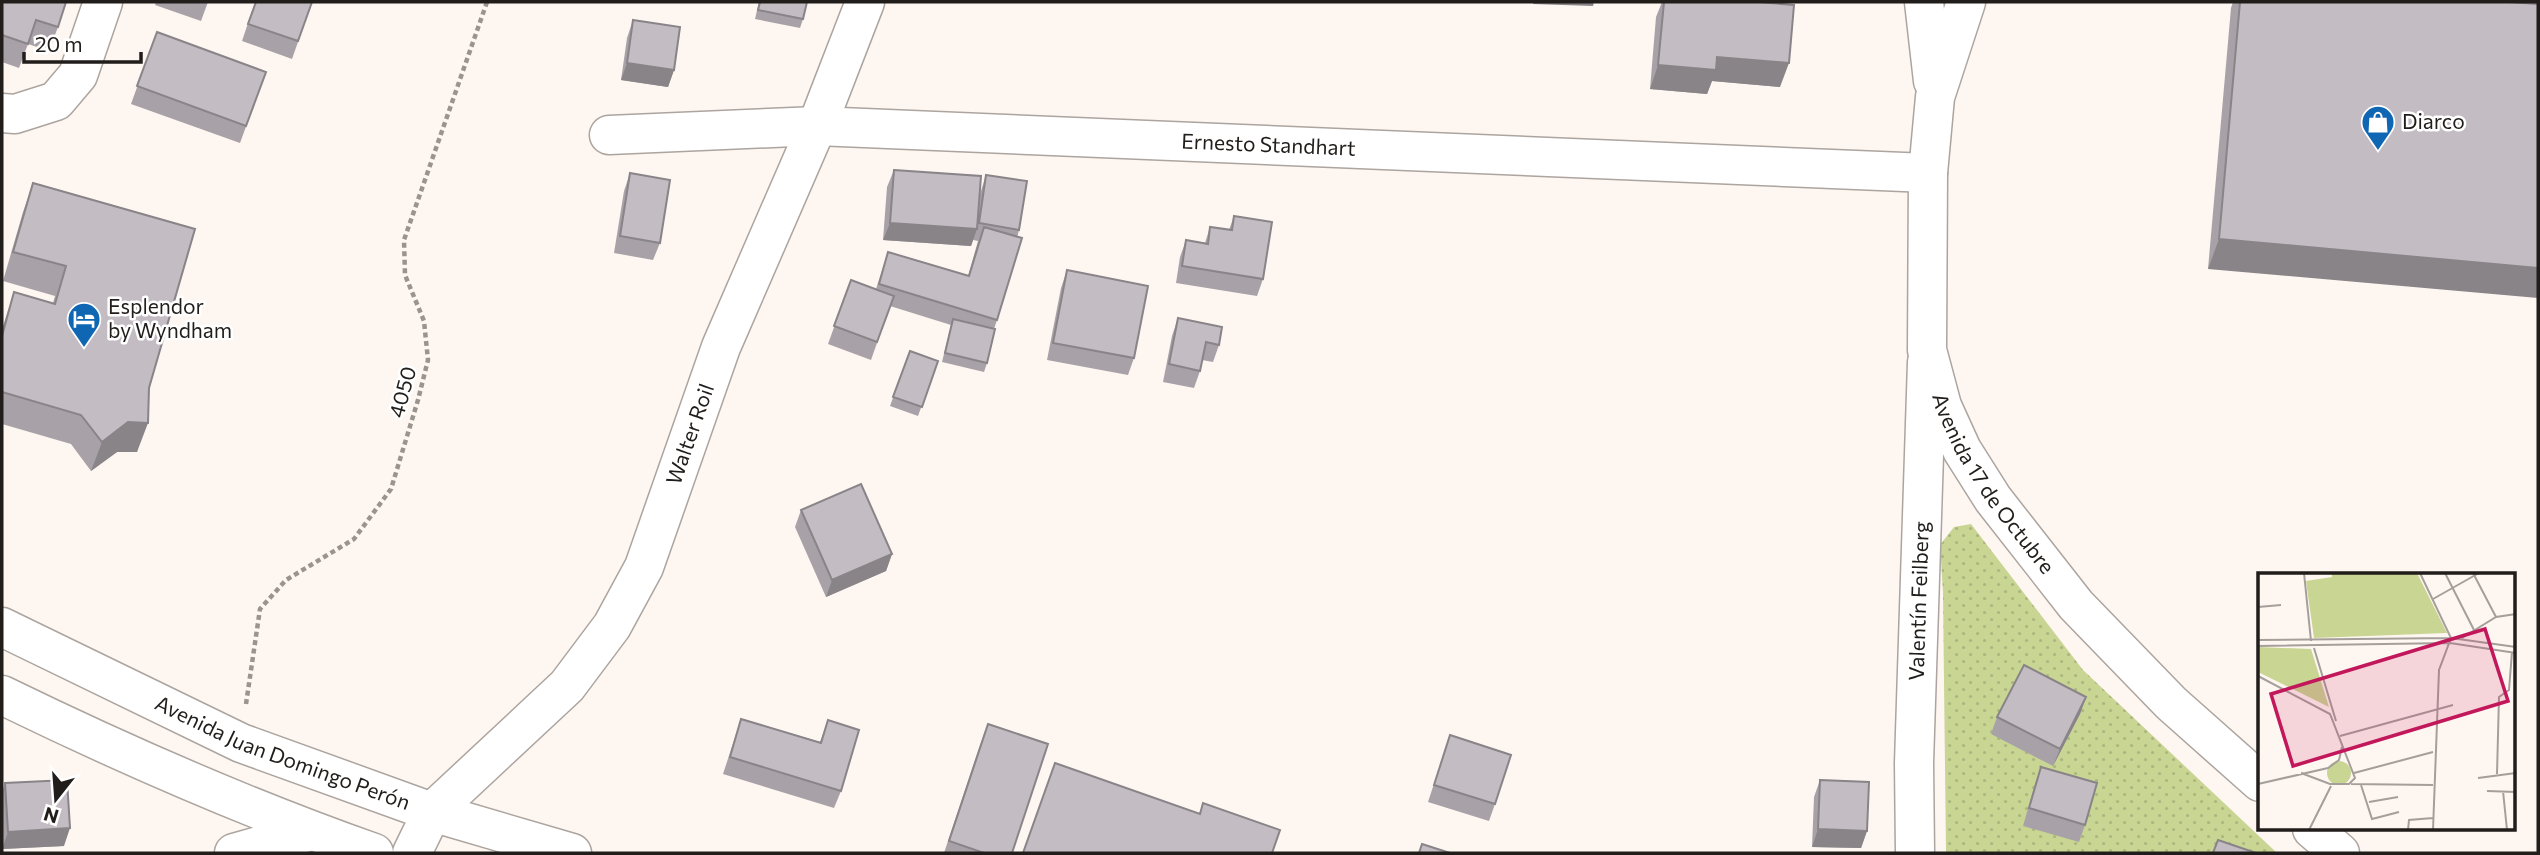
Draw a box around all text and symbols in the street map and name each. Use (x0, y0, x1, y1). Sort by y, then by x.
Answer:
scale bar (24, 21, 142, 65)
text: 20 m (35, 31, 83, 56)
shop icon: Diarco (2359, 103, 2397, 152)
place label: Diarco (2402, 108, 2465, 133)
street label: Ernesto Standhart (1181, 127, 1356, 160)
place label: Esplendor by Wyndham (108, 293, 232, 342)
hotel icon: Esplendor by Wyndham (65, 300, 103, 349)
street label: 4050 (383, 363, 420, 420)
street label: Walter Roil (660, 380, 718, 488)
street label: Avenida 17 de Octubre (1928, 390, 2061, 578)
street label: Valentín Feilberg (1903, 521, 1933, 681)
inset map (2258, 573, 2516, 830)
street label: Avenida Juan Domingo Perón (152, 689, 414, 814)
north arrow (21, 764, 91, 834)
text: N (41, 803, 61, 829)

